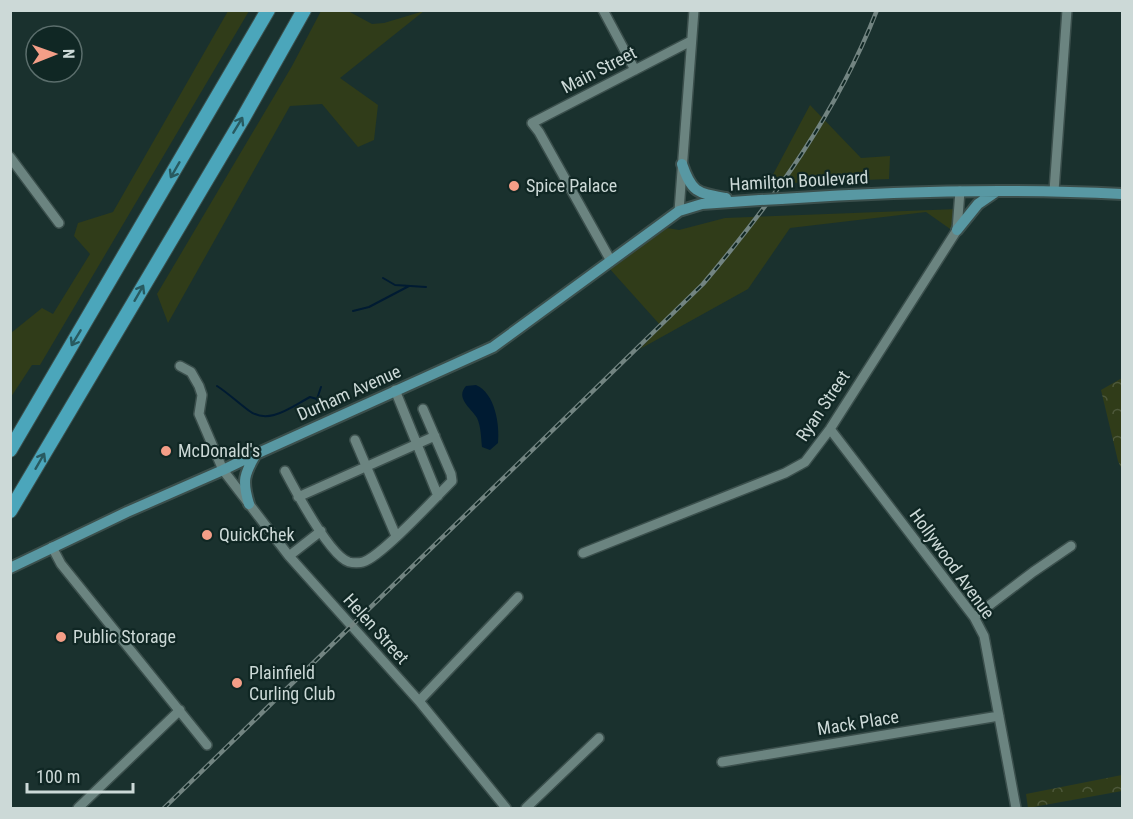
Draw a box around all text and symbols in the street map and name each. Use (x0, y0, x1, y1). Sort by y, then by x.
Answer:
north arrow (24, 24, 84, 84)
street label: Main Street (558, 42, 640, 97)
text: N (59, 49, 78, 59)
one-way arrow (233, 117, 245, 134)
one-way arrow (169, 161, 181, 178)
street label: Hamilton Boulevard (729, 166, 869, 195)
place label: Spice Palace (526, 175, 617, 196)
marker: Spice Palace (507, 179, 521, 193)
one-way arrow (133, 285, 145, 302)
one-way arrow (70, 329, 82, 346)
street label: Durham Avenue (294, 360, 404, 425)
street label: Ryan Street (791, 366, 854, 445)
place label: McDonald's (178, 440, 260, 461)
marker: McDonald's (159, 444, 173, 458)
one-way arrow (34, 453, 46, 470)
street label: Hollywood Avenue (906, 505, 999, 623)
place label: QuickChek (219, 524, 295, 545)
marker: QuickChek (200, 528, 214, 542)
street label: Helen Street (339, 589, 413, 668)
place label: Public Storage (73, 626, 176, 647)
marker: Public Storage (54, 630, 68, 644)
place label: Plainfield Curling Club (249, 662, 335, 704)
marker: Plainfield Curling Club (230, 676, 244, 690)
street label: Mack Place (816, 706, 900, 739)
scale bar (27, 756, 134, 794)
text: 100 m (36, 766, 80, 787)

